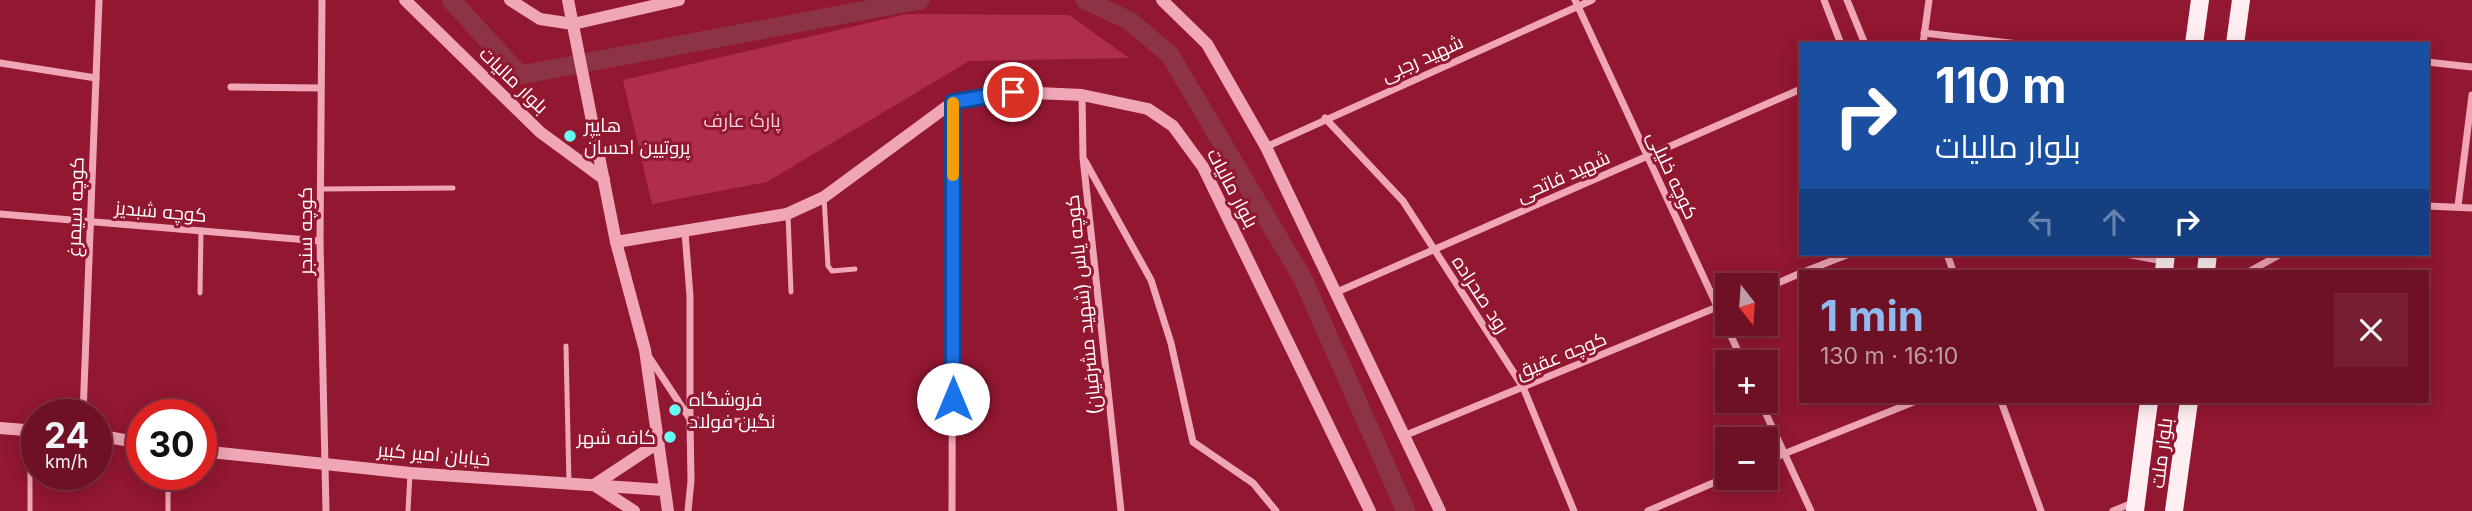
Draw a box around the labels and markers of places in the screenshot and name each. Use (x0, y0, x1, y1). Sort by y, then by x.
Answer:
pin (983, 62, 1043, 122)
place label: هایپر پروتیین احسان (583, 114, 690, 160)
marker: هایپر پروتیین احسان (562, 128, 578, 144)
place label: فروشگاه نگین فولاد (689, 388, 776, 433)
marker: فروشگاه نگین فولاد (667, 402, 683, 418)
place label: کافه شهر (576, 426, 656, 449)
marker: کافه شهر (662, 429, 678, 445)

